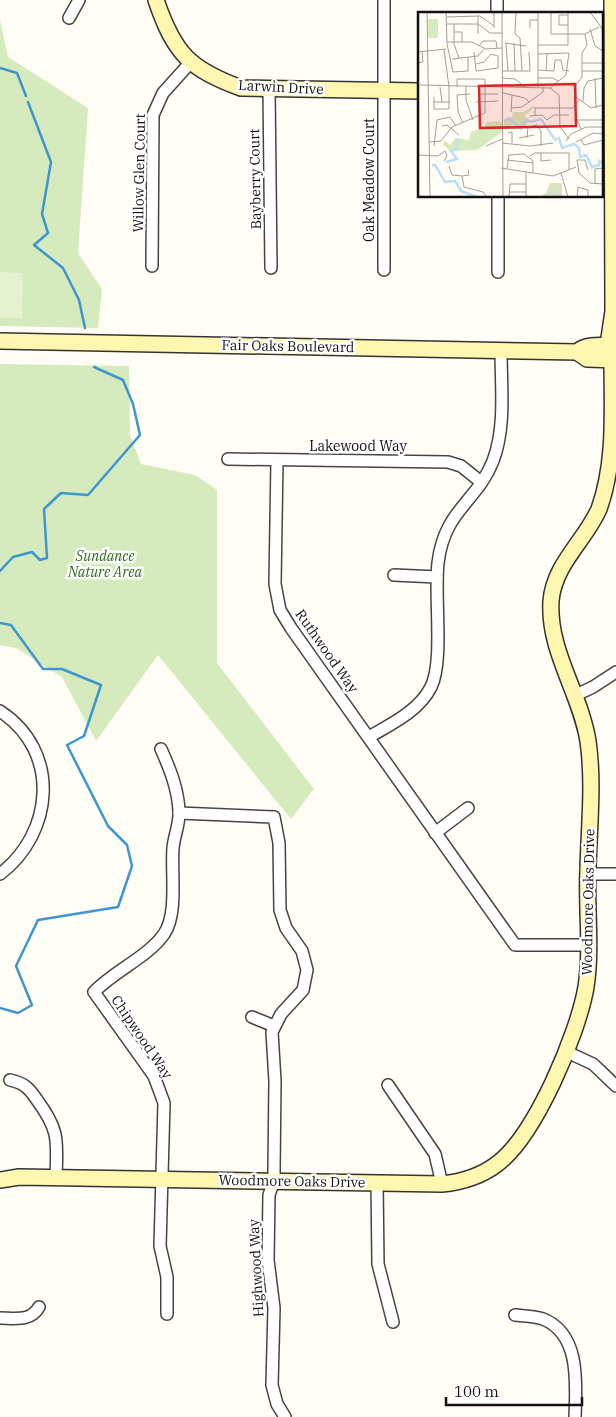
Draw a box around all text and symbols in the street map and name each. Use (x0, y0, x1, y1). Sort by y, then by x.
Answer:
inset map (418, 12, 604, 198)
street label: Larwin Drive (238, 76, 324, 98)
street label: Willow Glen Court (129, 113, 149, 233)
street label: Oak Meadow Court (360, 118, 378, 242)
street label: Bayberry Court (245, 128, 265, 230)
street label: Fair Oaks Boulevard (221, 336, 355, 356)
street label: Lakewood Way (309, 437, 407, 455)
park label: Sundance Nature Area (67, 547, 142, 581)
street label: Ruthwood Way (292, 606, 363, 697)
street label: Woodmore Oaks Drive (578, 828, 598, 976)
street label: Chipwood Way (107, 992, 177, 1083)
street label: Woodmore Oaks Drive (218, 1171, 366, 1191)
street label: Highwood Way (244, 1218, 268, 1317)
scale bar (446, 1374, 582, 1406)
text: 100 m (454, 1382, 499, 1401)

